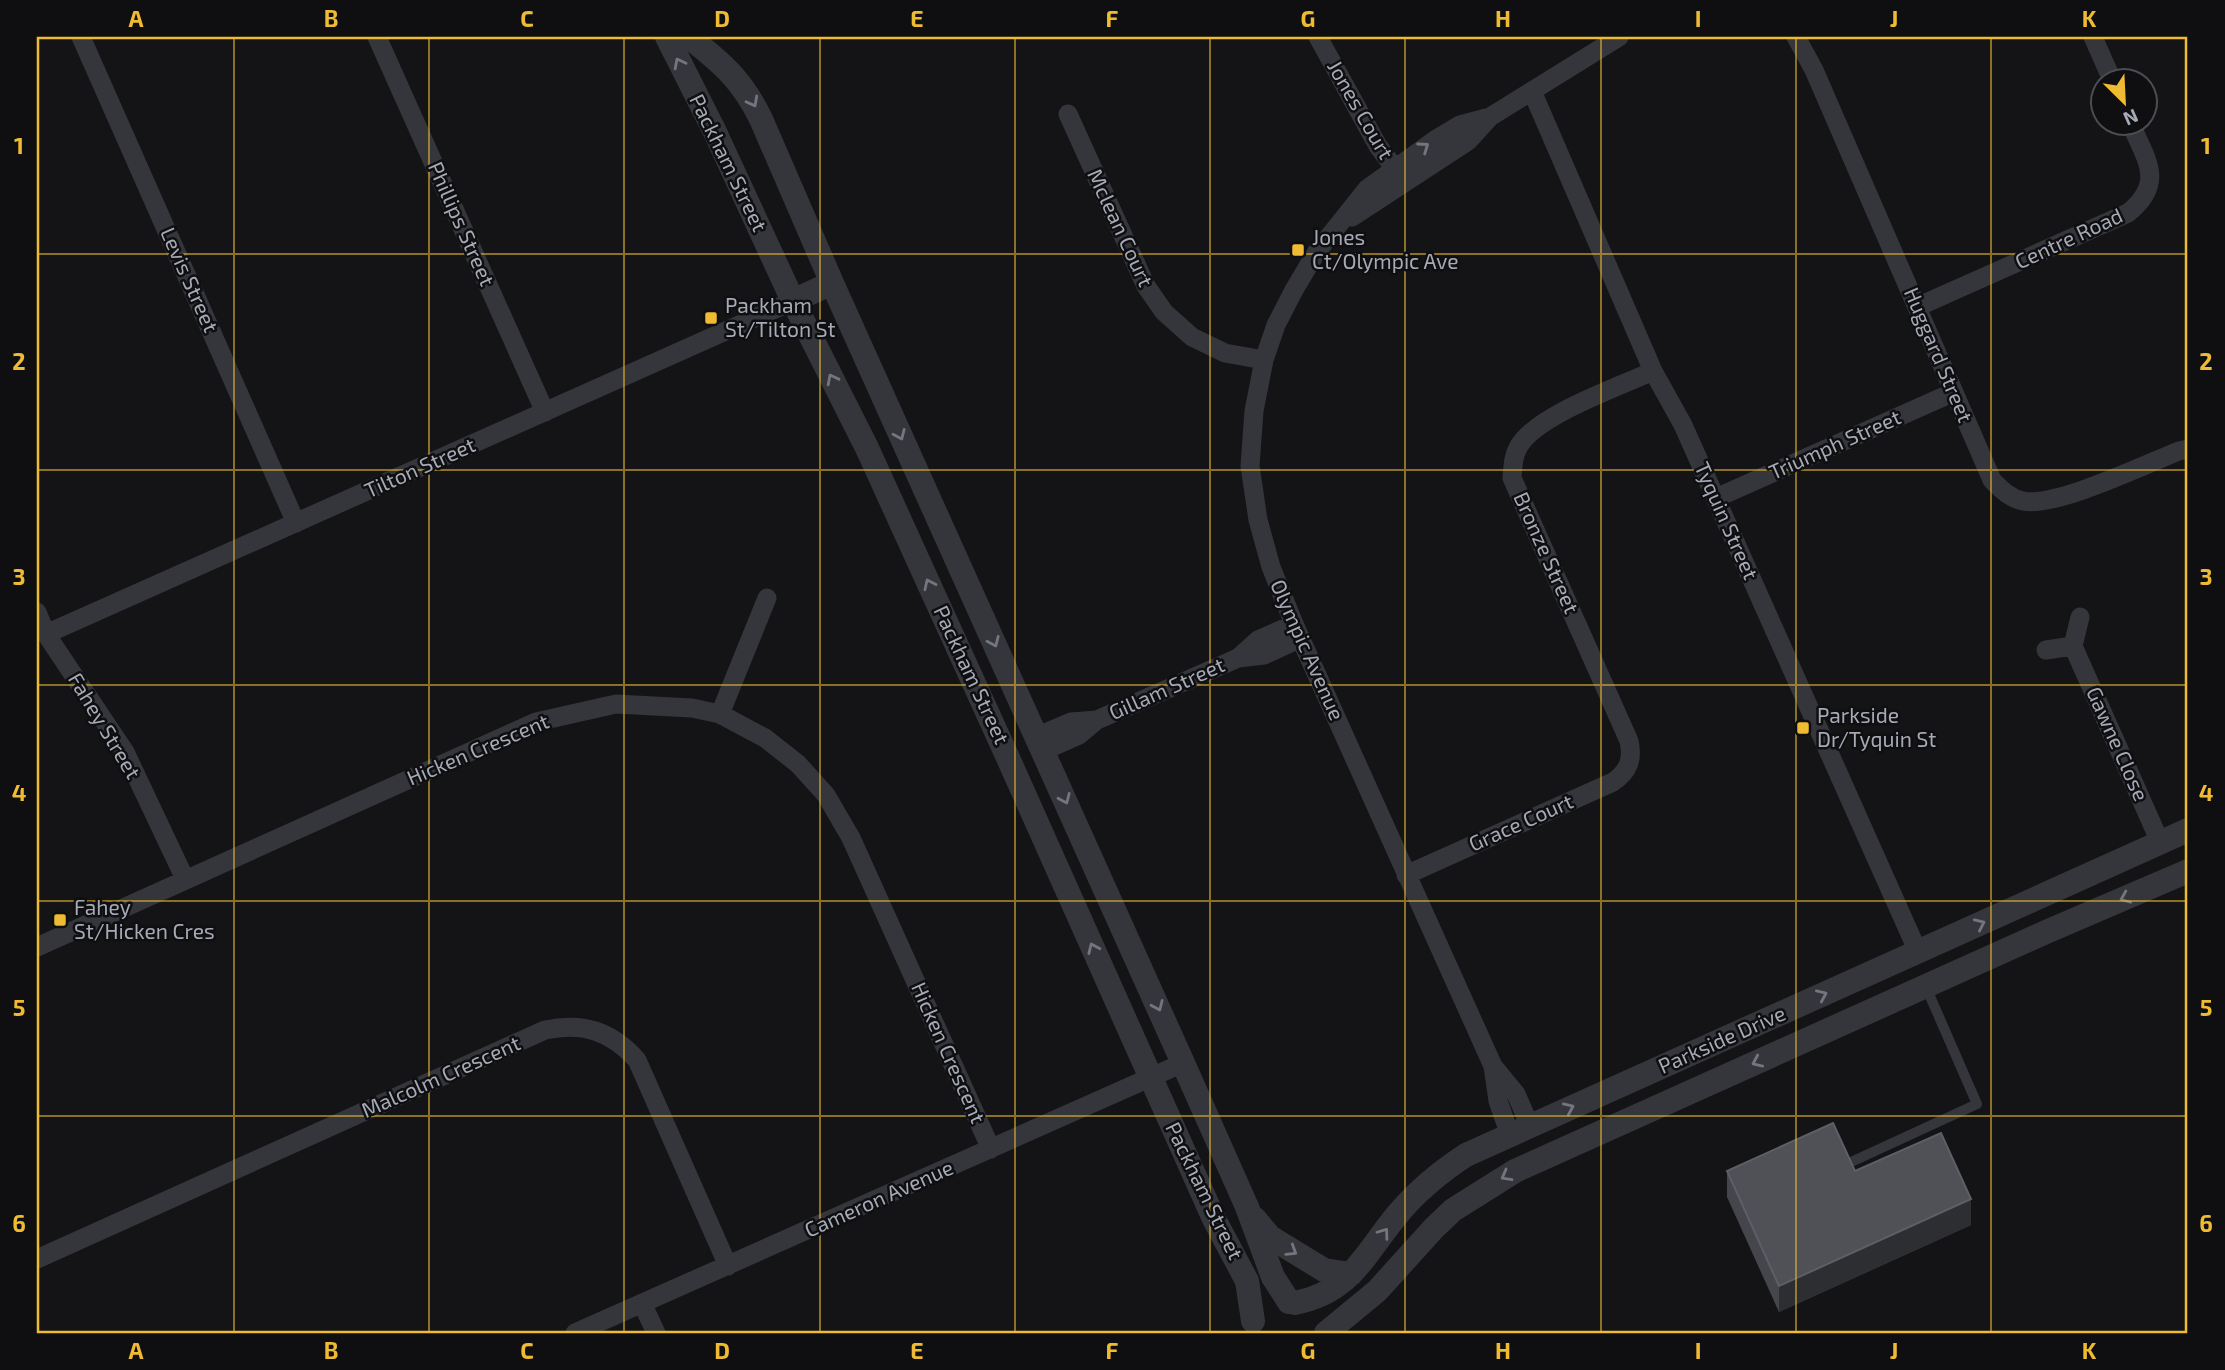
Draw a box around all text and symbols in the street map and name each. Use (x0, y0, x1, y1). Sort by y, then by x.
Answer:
text: A (128, 4, 144, 32)
text: B (324, 4, 338, 32)
text: C (520, 4, 534, 32)
text: D (714, 4, 730, 32)
text: E (910, 4, 924, 32)
text: F (1106, 4, 1119, 32)
text: G (1301, 4, 1315, 32)
text: H (1495, 4, 1511, 32)
text: I (1695, 4, 1701, 32)
text: J (1890, 4, 1898, 32)
text: K (2082, 4, 2097, 32)
street label: Jones Court (1323, 55, 1400, 163)
one-way arrow (674, 58, 688, 70)
north arrow (2088, 66, 2158, 136)
street label: Packham Street (685, 89, 773, 235)
one-way arrow (744, 95, 758, 108)
text: N (2120, 105, 2142, 131)
text: 1 (14, 131, 24, 159)
text: 1 (2201, 131, 2211, 159)
one-way arrow (1416, 143, 1429, 155)
street label: Phillips Street (424, 157, 501, 289)
street label: Mclean Court (1083, 165, 1160, 290)
street label: Centre Road (2011, 202, 2126, 273)
street label: Levis Street (156, 223, 225, 336)
place label: Jones Ct/Olympic Ave (1312, 224, 1459, 273)
marker: Jones Ct/Olympic Ave (1290, 242, 1306, 258)
street label: Huggard Street (1900, 283, 1979, 426)
place label: Packham St/Tilton St (725, 292, 835, 341)
marker: Packham St/Tilton St (703, 310, 719, 326)
text: 2 (12, 347, 26, 375)
text: 2 (2199, 347, 2213, 375)
one-way arrow (827, 374, 841, 386)
street label: Triumph Street (1765, 403, 1904, 484)
one-way arrow (892, 427, 906, 440)
street label: Tilton Street (360, 431, 479, 502)
street label: Tyquin Street (1690, 458, 1764, 583)
street label: Bronze Street (1509, 488, 1585, 617)
text: 3 (12, 562, 26, 590)
text: 3 (2199, 562, 2213, 590)
street label: Olympic Avenue (1266, 575, 1351, 724)
one-way arrow (923, 579, 937, 591)
street label: Packham Street (929, 601, 1015, 748)
one-way arrow (986, 635, 1000, 647)
street label: Gillam Street (1105, 651, 1228, 724)
street label: Fahey Street (64, 668, 147, 783)
street label: Gawne Close (2082, 682, 2155, 804)
place label: Parkside Dr/Tyquin St (1817, 702, 1936, 751)
street label: Hicken Crescent (403, 707, 552, 790)
marker: Parkside Dr/Tyquin St (1795, 720, 1811, 736)
text: 4 (12, 778, 26, 806)
text: 4 (2199, 778, 2213, 806)
street label: Grace Court (1464, 788, 1576, 856)
one-way arrow (1057, 792, 1071, 804)
one-way arrow (2120, 890, 2133, 904)
place label: Fahey St/Hicken Cres (74, 894, 215, 943)
marker: Fahey St/Hicken Cres (52, 912, 68, 928)
one-way arrow (1973, 918, 1985, 932)
one-way arrow (1087, 943, 1101, 955)
street label: Hicken Crescent (907, 978, 992, 1127)
one-way arrow (1814, 989, 1827, 1003)
text: 5 (13, 993, 25, 1021)
text: 5 (2200, 993, 2212, 1021)
one-way arrow (1150, 999, 1164, 1012)
street label: Parkside Drive (1654, 999, 1789, 1078)
street label: Malcolm Crescent (357, 1029, 524, 1122)
one-way arrow (1752, 1054, 1765, 1068)
one-way arrow (1562, 1102, 1574, 1116)
street label: Packham Street (1161, 1117, 1249, 1263)
street label: Cameron Avenue (800, 1154, 957, 1242)
one-way arrow (1500, 1168, 1513, 1181)
text: 6 (12, 1209, 26, 1237)
text: 6 (2199, 1209, 2213, 1237)
one-way arrow (1376, 1228, 1388, 1241)
one-way arrow (1285, 1242, 1298, 1255)
text: A (128, 1336, 144, 1364)
text: B (324, 1336, 338, 1364)
text: C (520, 1336, 534, 1364)
text: D (714, 1336, 730, 1364)
text: E (910, 1336, 924, 1364)
text: F (1106, 1336, 1119, 1364)
text: G (1301, 1336, 1315, 1364)
text: H (1495, 1336, 1511, 1364)
text: I (1695, 1336, 1701, 1364)
text: J (1890, 1336, 1898, 1364)
text: K (2082, 1336, 2097, 1364)

